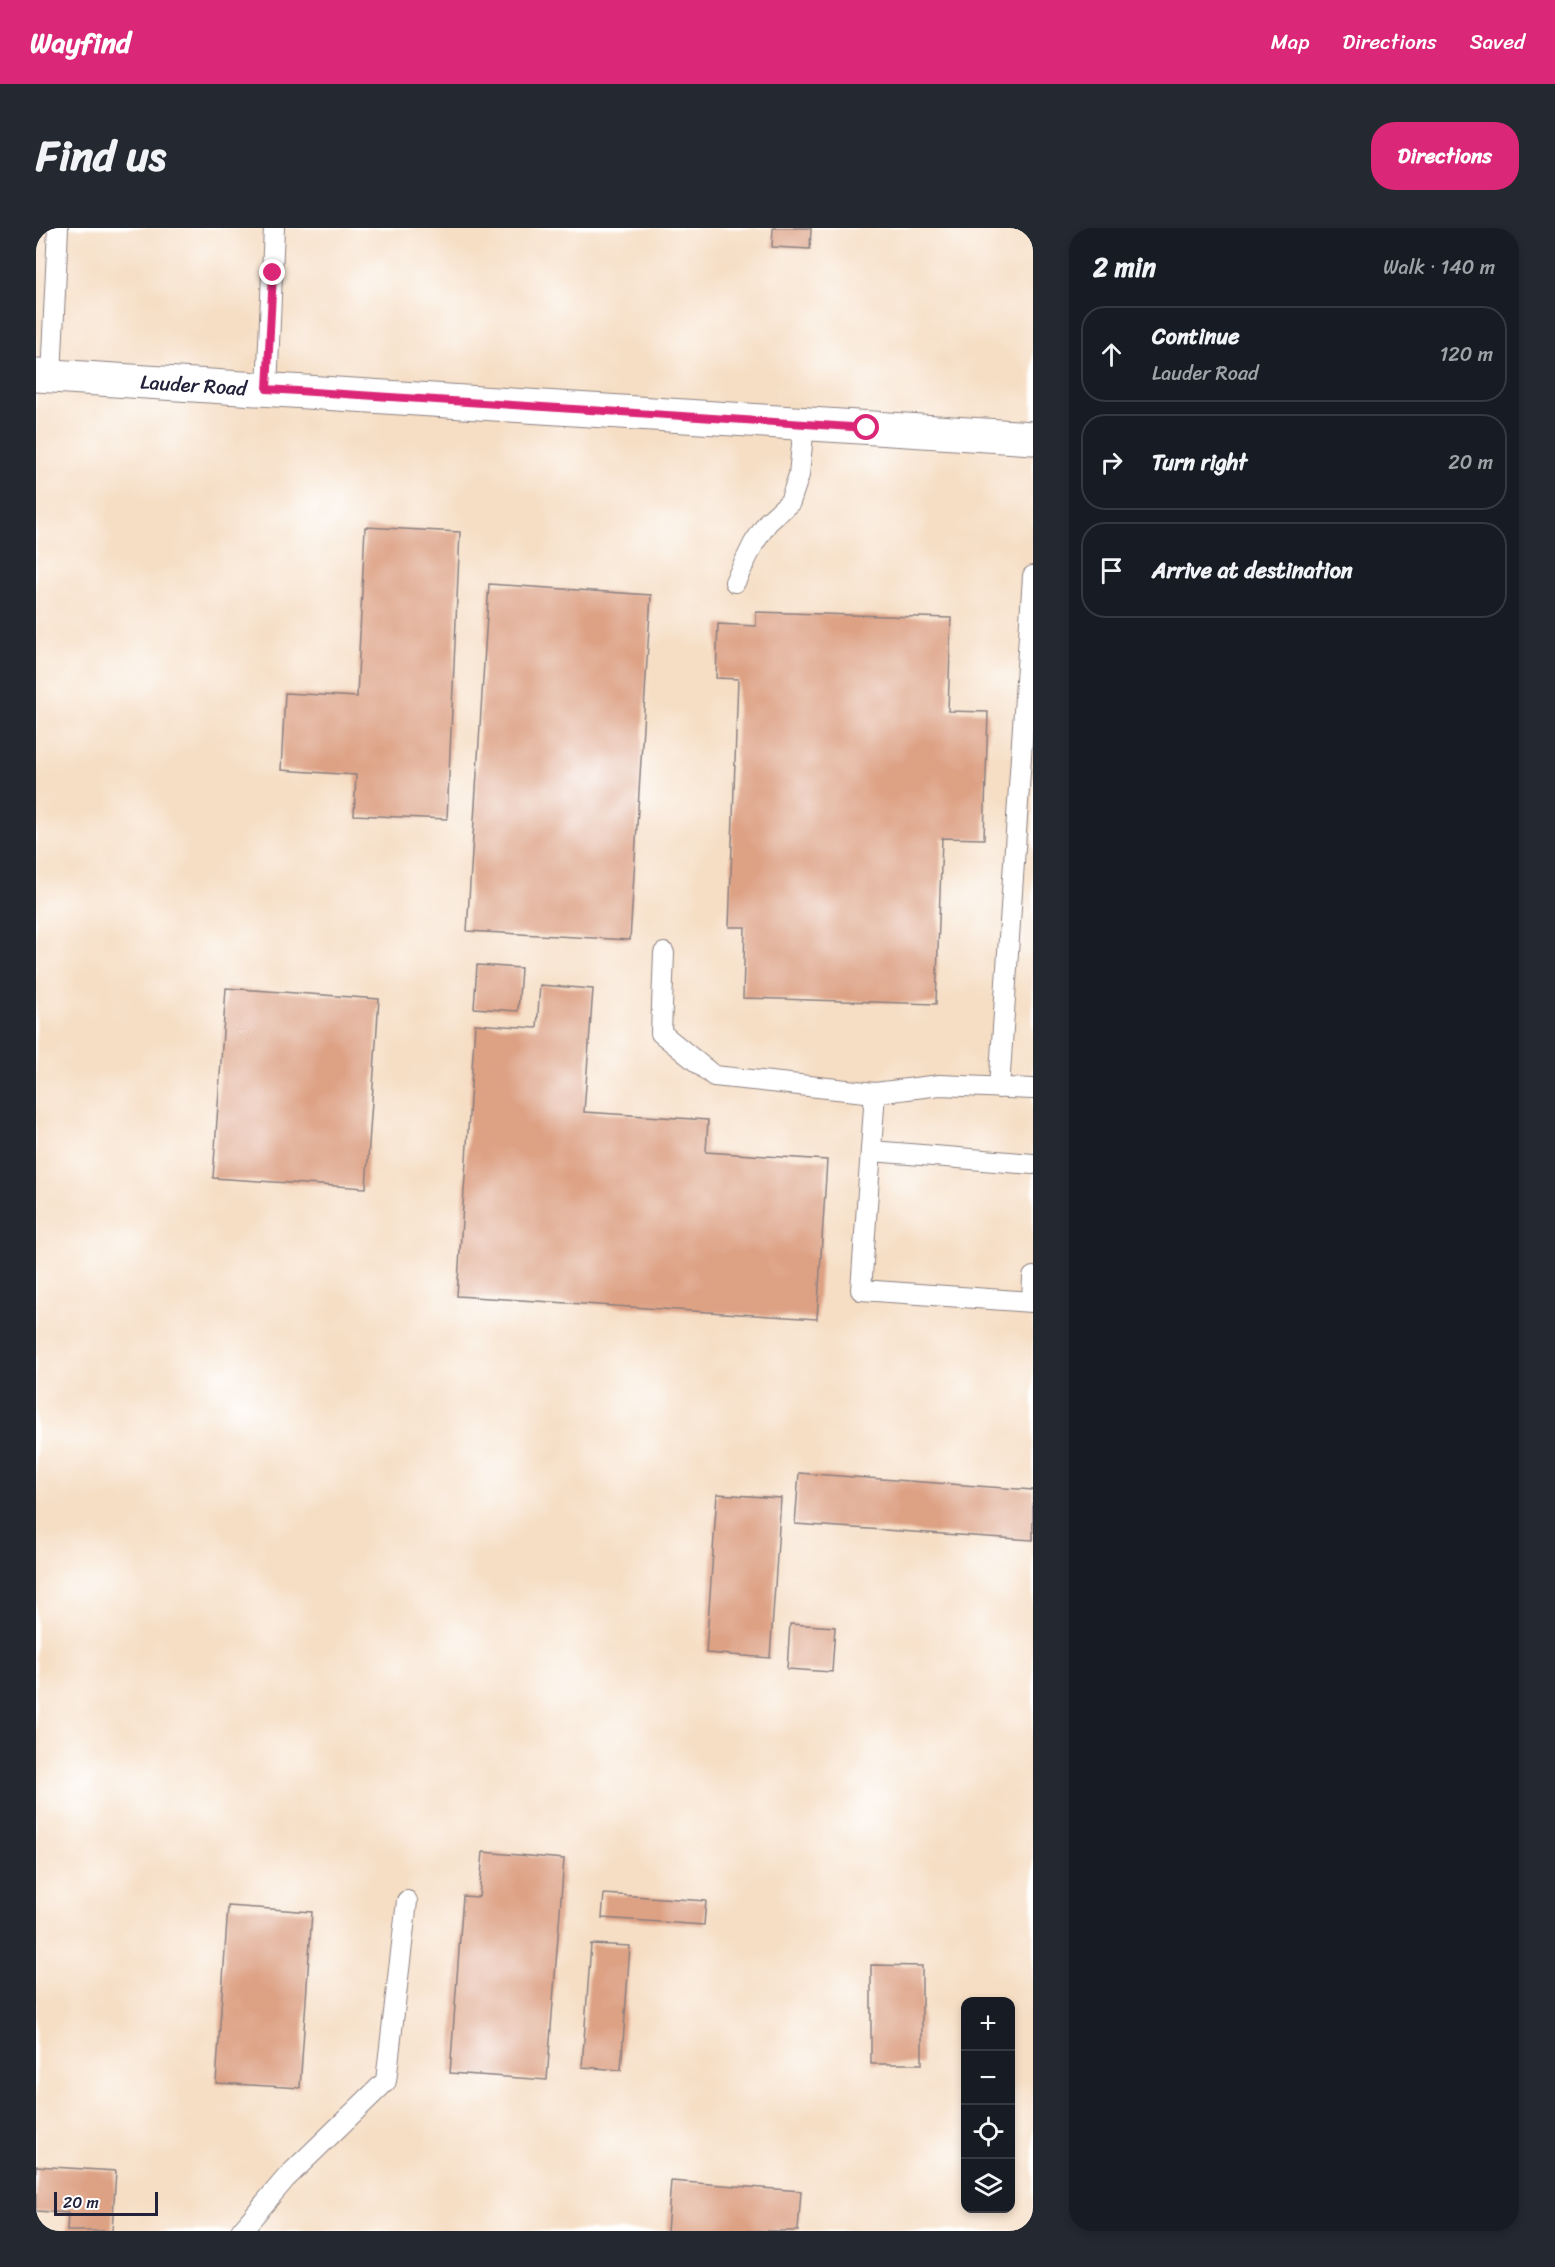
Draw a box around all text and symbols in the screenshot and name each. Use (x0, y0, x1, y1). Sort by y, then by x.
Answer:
text: Wayfind (30, 18, 131, 67)
text: Map (1271, 23, 1309, 61)
text: Directions (1342, 23, 1437, 61)
text: Saved (1470, 23, 1525, 61)
text: Find us (36, 119, 166, 193)
button: Directions (1371, 122, 1519, 190)
text: 2 min (1093, 244, 1156, 290)
text: Walk · 140 m (1383, 250, 1495, 285)
route end (259, 259, 285, 285)
text: Continue (1152, 317, 1240, 356)
text: 120 m (1440, 337, 1493, 372)
icon: ahead (1095, 338, 1128, 371)
text: Lauder Road (1152, 356, 1258, 391)
street label: Lauder Road (139, 365, 249, 406)
route start (853, 414, 879, 440)
text: Turn right (1152, 443, 1247, 482)
text: 20 m (1448, 445, 1493, 480)
icon: right (1095, 446, 1128, 479)
text: Arrive at destination (1152, 551, 1353, 590)
icon: arrive (1095, 554, 1128, 587)
map controls (961, 1997, 1015, 2213)
button: + (961, 1997, 1015, 2051)
button: − (961, 2051, 1015, 2105)
button: locate (961, 2105, 1015, 2159)
button: layers (961, 2159, 1015, 2213)
text: 20 m (63, 2188, 99, 2217)
scale bar (54, 2189, 158, 2216)

